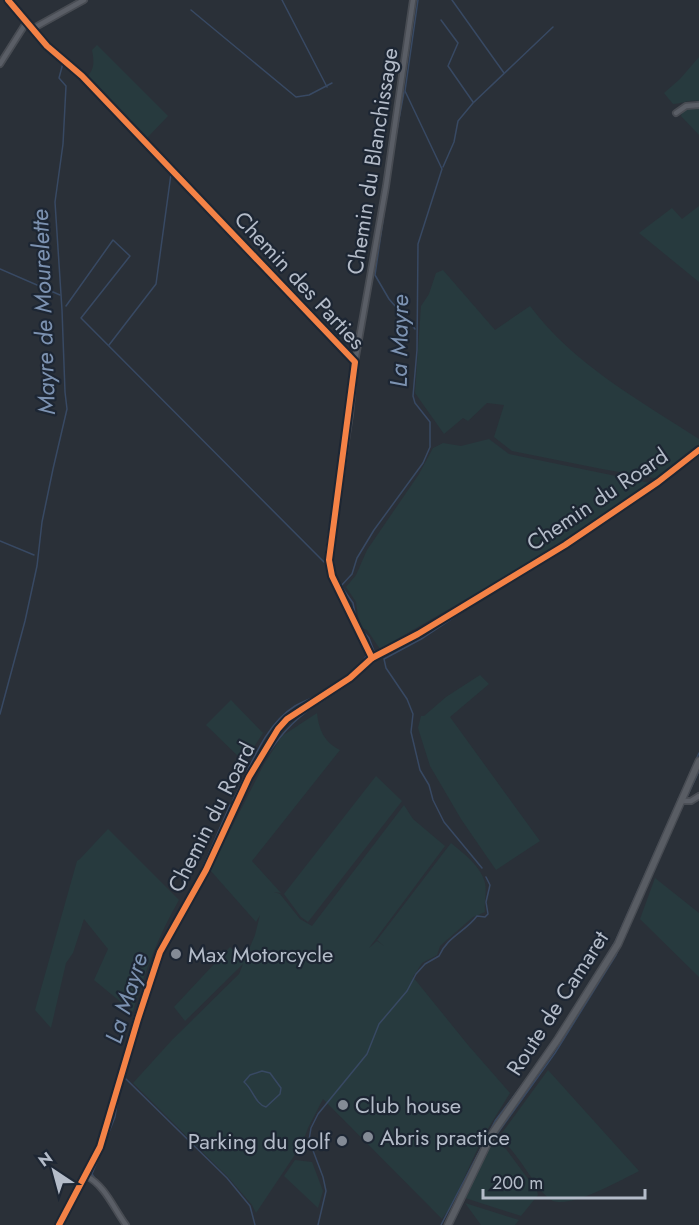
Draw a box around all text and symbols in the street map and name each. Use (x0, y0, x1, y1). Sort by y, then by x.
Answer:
street label: Chemin du Blanchissage (338, 45, 406, 277)
street label: Chemin des Parties (227, 204, 373, 356)
water label: Mayre de Mourelette (22, 209, 64, 415)
water label: La Mayre (381, 294, 417, 388)
street label: Chemin du Roard (520, 440, 674, 558)
street label: Chemin du Roard (159, 736, 263, 898)
street label: Route de Camaret (498, 924, 616, 1082)
place label: Max Motorcycle (188, 938, 333, 970)
marker: Max Motorcycle (169, 947, 183, 961)
water label: La Mayre (96, 948, 156, 1048)
place label: Club house (355, 1089, 461, 1121)
marker: Club house (336, 1098, 350, 1112)
place label: Abris practice (380, 1121, 510, 1153)
place label: Parking du golf (188, 1125, 331, 1157)
marker: Abris practice (361, 1130, 375, 1144)
marker: Parking du golf (335, 1134, 349, 1148)
north arrow (24, 1141, 84, 1201)
text: N (34, 1146, 57, 1172)
scale bar (483, 1162, 645, 1200)
text: 200 m (492, 1170, 543, 1196)

